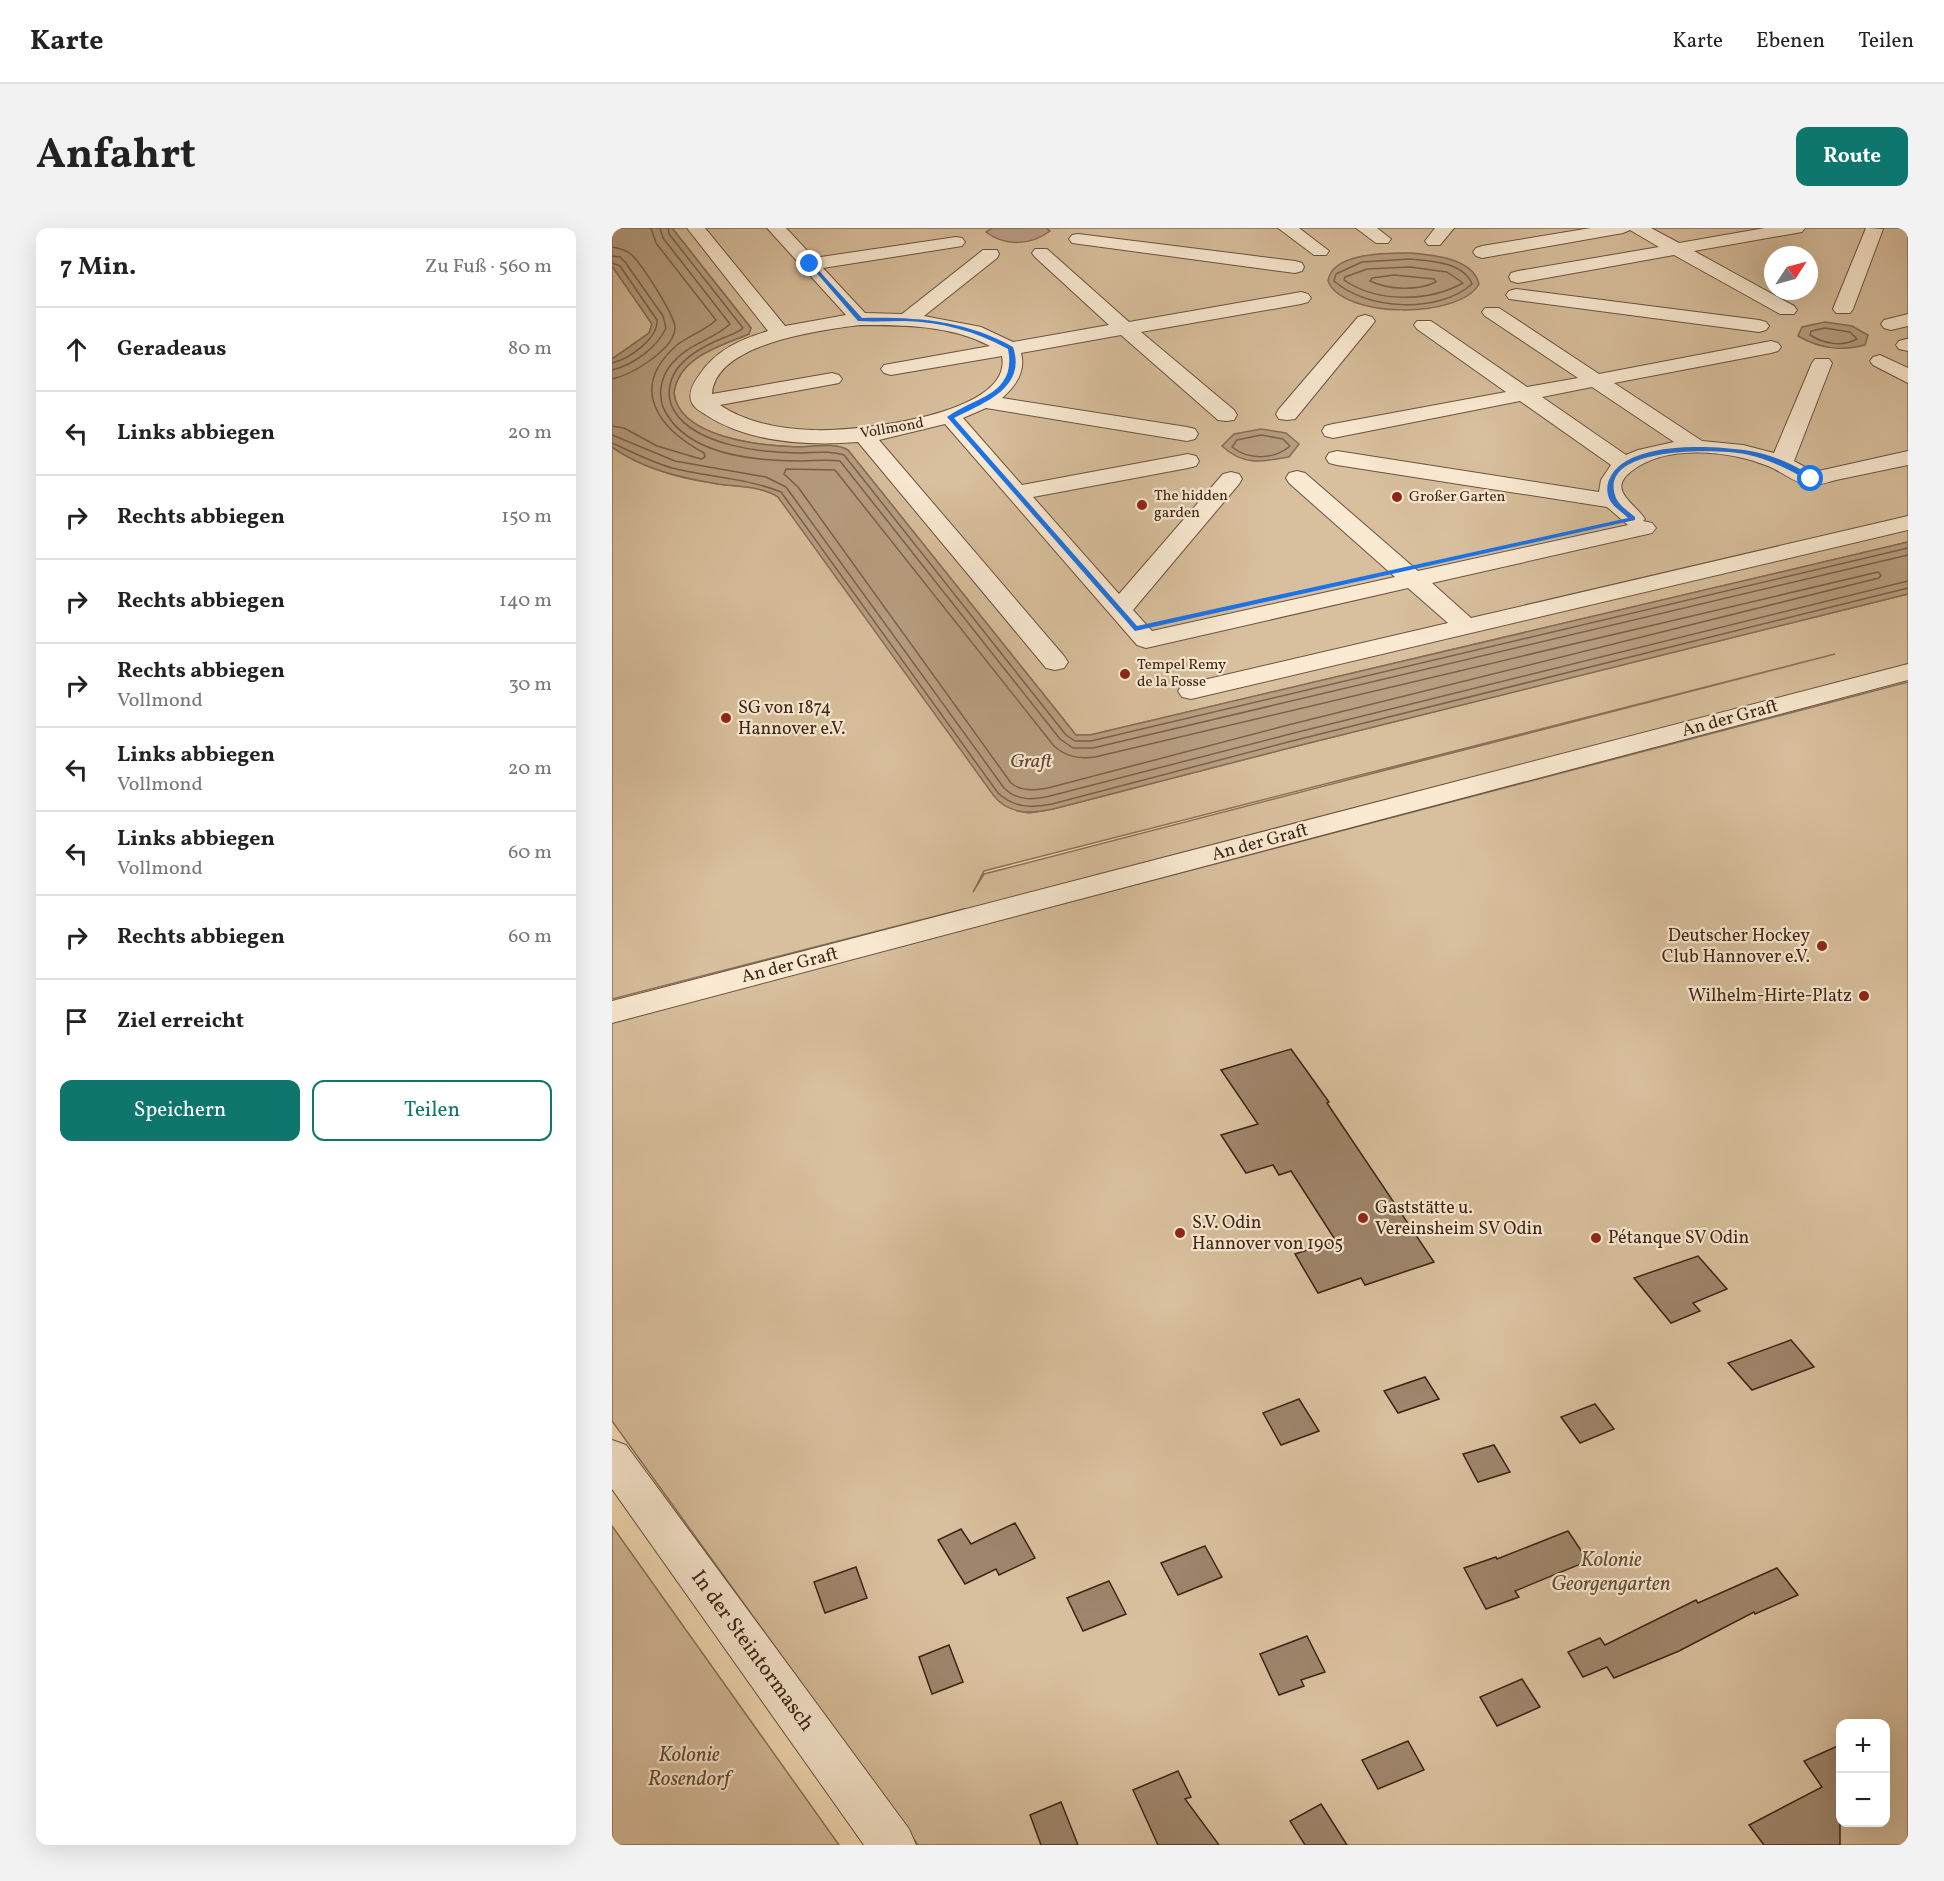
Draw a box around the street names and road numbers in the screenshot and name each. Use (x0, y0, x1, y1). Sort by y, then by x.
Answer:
street label: Vollmond (858, 413, 926, 445)
street label: An der Graft (1679, 694, 1781, 744)
street label: An der Graft (1209, 818, 1311, 868)
street label: An der Graft (739, 942, 841, 990)
street label: In der Steintormasch (684, 1564, 820, 1738)

